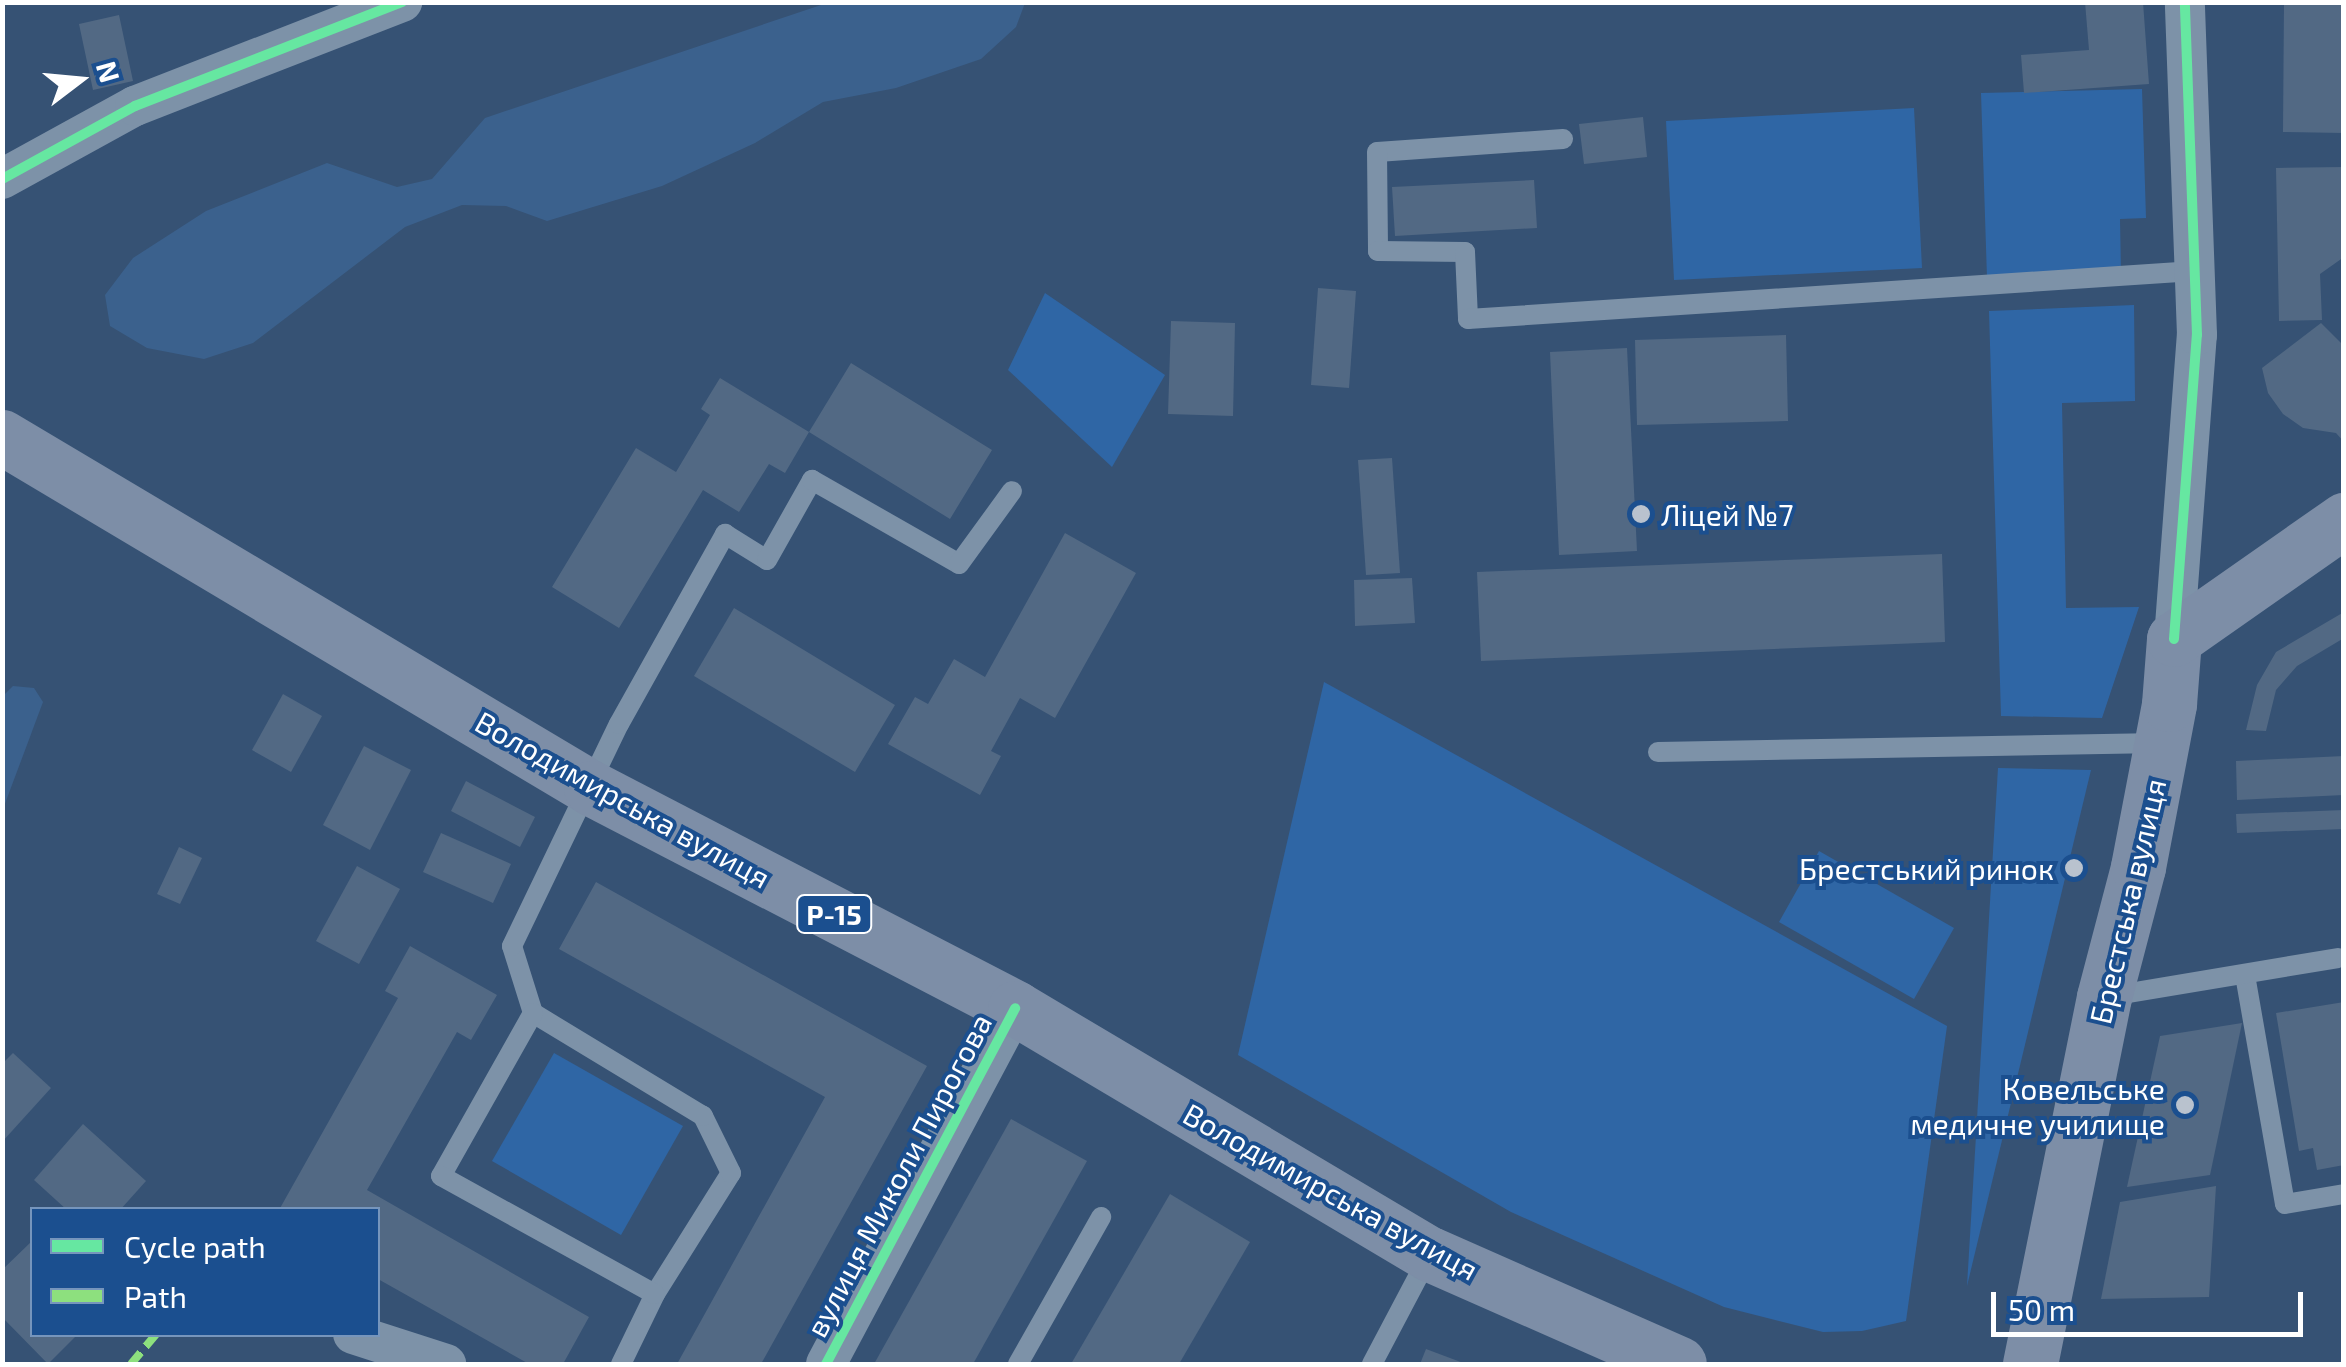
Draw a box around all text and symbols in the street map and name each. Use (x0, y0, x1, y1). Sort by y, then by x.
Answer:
north arrow (30, 30, 130, 130)
text: N (90, 57, 128, 86)
place label: Ліцей №7 (1661, 496, 1794, 532)
marker: Ліцей №7 (1630, 503, 1652, 525)
street label: Володимирська вулиця (469, 703, 777, 895)
street label: Брестська вулиця (2081, 775, 2173, 1027)
place label: Брестський ринок (1799, 850, 2054, 886)
marker: Брестський ринок (2063, 857, 2085, 879)
road number: Р-15 (794, 891, 874, 937)
street label: вулиця Миколи Пирогова (797, 1007, 999, 1343)
place label: Ковельське медичне училище (1910, 1070, 2165, 1140)
marker: Ковельське медичне училище (2174, 1094, 2196, 1116)
street label: Володимирська вулиця (1177, 1095, 1485, 1287)
legend (30, 1207, 380, 1337)
text: Cycle path (124, 1228, 266, 1264)
scale bar (1996, 1272, 2308, 1334)
text: Path (124, 1278, 187, 1314)
text: 50 m (2008, 1291, 2075, 1327)

